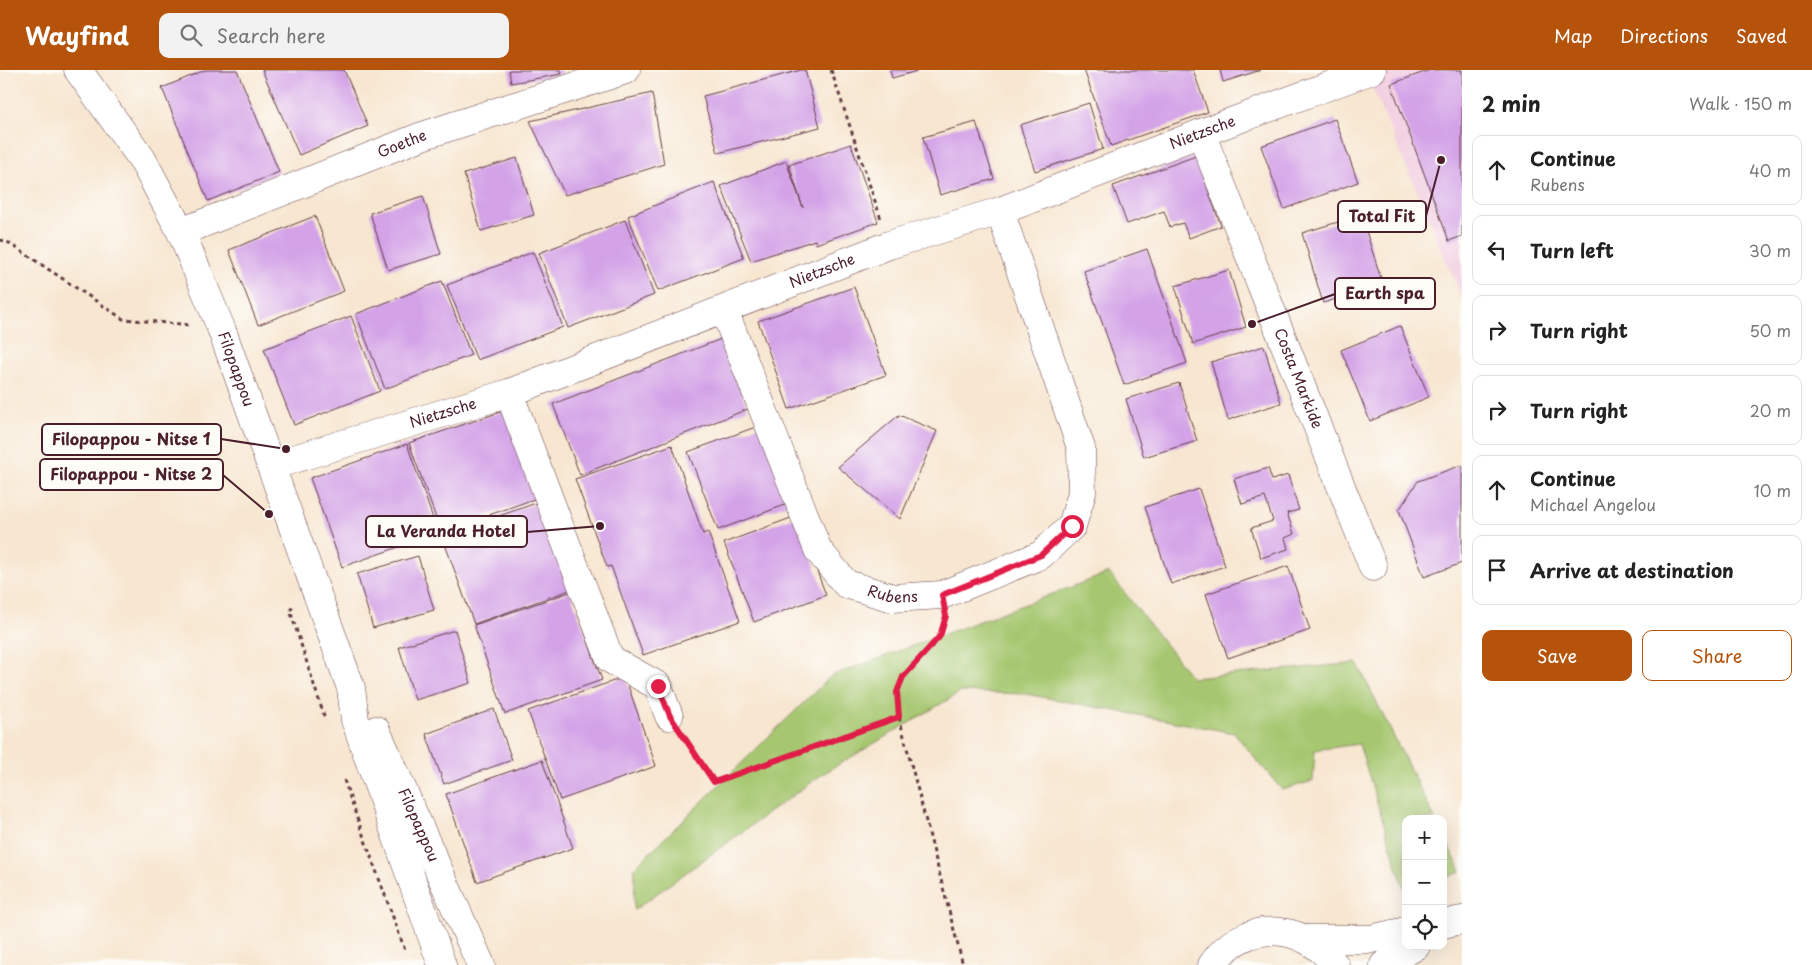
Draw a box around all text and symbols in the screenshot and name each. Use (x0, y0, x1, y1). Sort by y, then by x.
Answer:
search box (159, 13, 509, 58)
text: Wayfind (25, 17, 129, 53)
icon: search (177, 21, 205, 49)
text: Search here (217, 21, 325, 49)
text: Map (1554, 22, 1592, 49)
text: Directions (1620, 22, 1708, 49)
text: Saved (1736, 22, 1787, 49)
text: 2 min (1482, 87, 1541, 119)
text: Walk · 150 m (1689, 91, 1792, 115)
street label: Nietzsche (1166, 108, 1238, 154)
street label: Goethe (373, 122, 429, 163)
text: Continue (1530, 144, 1616, 172)
icon: ahead (1483, 156, 1511, 184)
text: 40 m (1749, 158, 1791, 182)
text: Rubens (1530, 172, 1585, 196)
callout: Total Fit (1338, 201, 1426, 232)
text: Total Fit (1349, 203, 1416, 227)
icon: left (1483, 236, 1511, 264)
text: Turn left (1530, 236, 1614, 264)
text: 30 m (1749, 238, 1791, 262)
street label: Nietzsche (785, 246, 858, 293)
callout: Earth spa (1335, 278, 1435, 309)
text: Earth spa (1345, 280, 1425, 304)
icon: right (1483, 316, 1511, 344)
text: Turn right (1530, 316, 1628, 344)
text: 50 m (1750, 318, 1791, 342)
street label: Costa Markide (1269, 324, 1330, 432)
street label: Filopappou (213, 328, 261, 409)
street label: Nietzsche (406, 391, 479, 433)
icon: right (1483, 396, 1511, 424)
text: Turn right (1530, 396, 1628, 424)
text: 20 m (1750, 398, 1791, 422)
callout: Filopappou - Nitse 1 (42, 424, 221, 455)
text: Filopappou - Nitse 1 (52, 426, 211, 450)
callout: Filopappou - Nitse 2 (40, 459, 223, 490)
text: Filopappou - Nitse 2 (50, 461, 212, 485)
text: Continue (1530, 464, 1616, 492)
icon: ahead (1483, 476, 1511, 504)
text: 10 m (1754, 478, 1791, 502)
text: Michael Angelou (1530, 492, 1656, 516)
route start (1061, 515, 1084, 538)
callout: La Veranda Hotel (366, 516, 527, 547)
text: La Veranda Hotel (377, 518, 515, 542)
icon: arrive (1483, 556, 1511, 584)
text: Arrive at destination (1530, 556, 1734, 584)
street label: Rubens (865, 578, 919, 608)
button: Save (1482, 630, 1632, 681)
button: Share (1642, 630, 1792, 681)
route end (647, 675, 670, 698)
street label: Filopappou (393, 784, 446, 865)
map controls (1402, 815, 1447, 950)
button: + (1402, 815, 1447, 860)
button: − (1402, 860, 1447, 905)
button: locate (1402, 905, 1447, 950)

